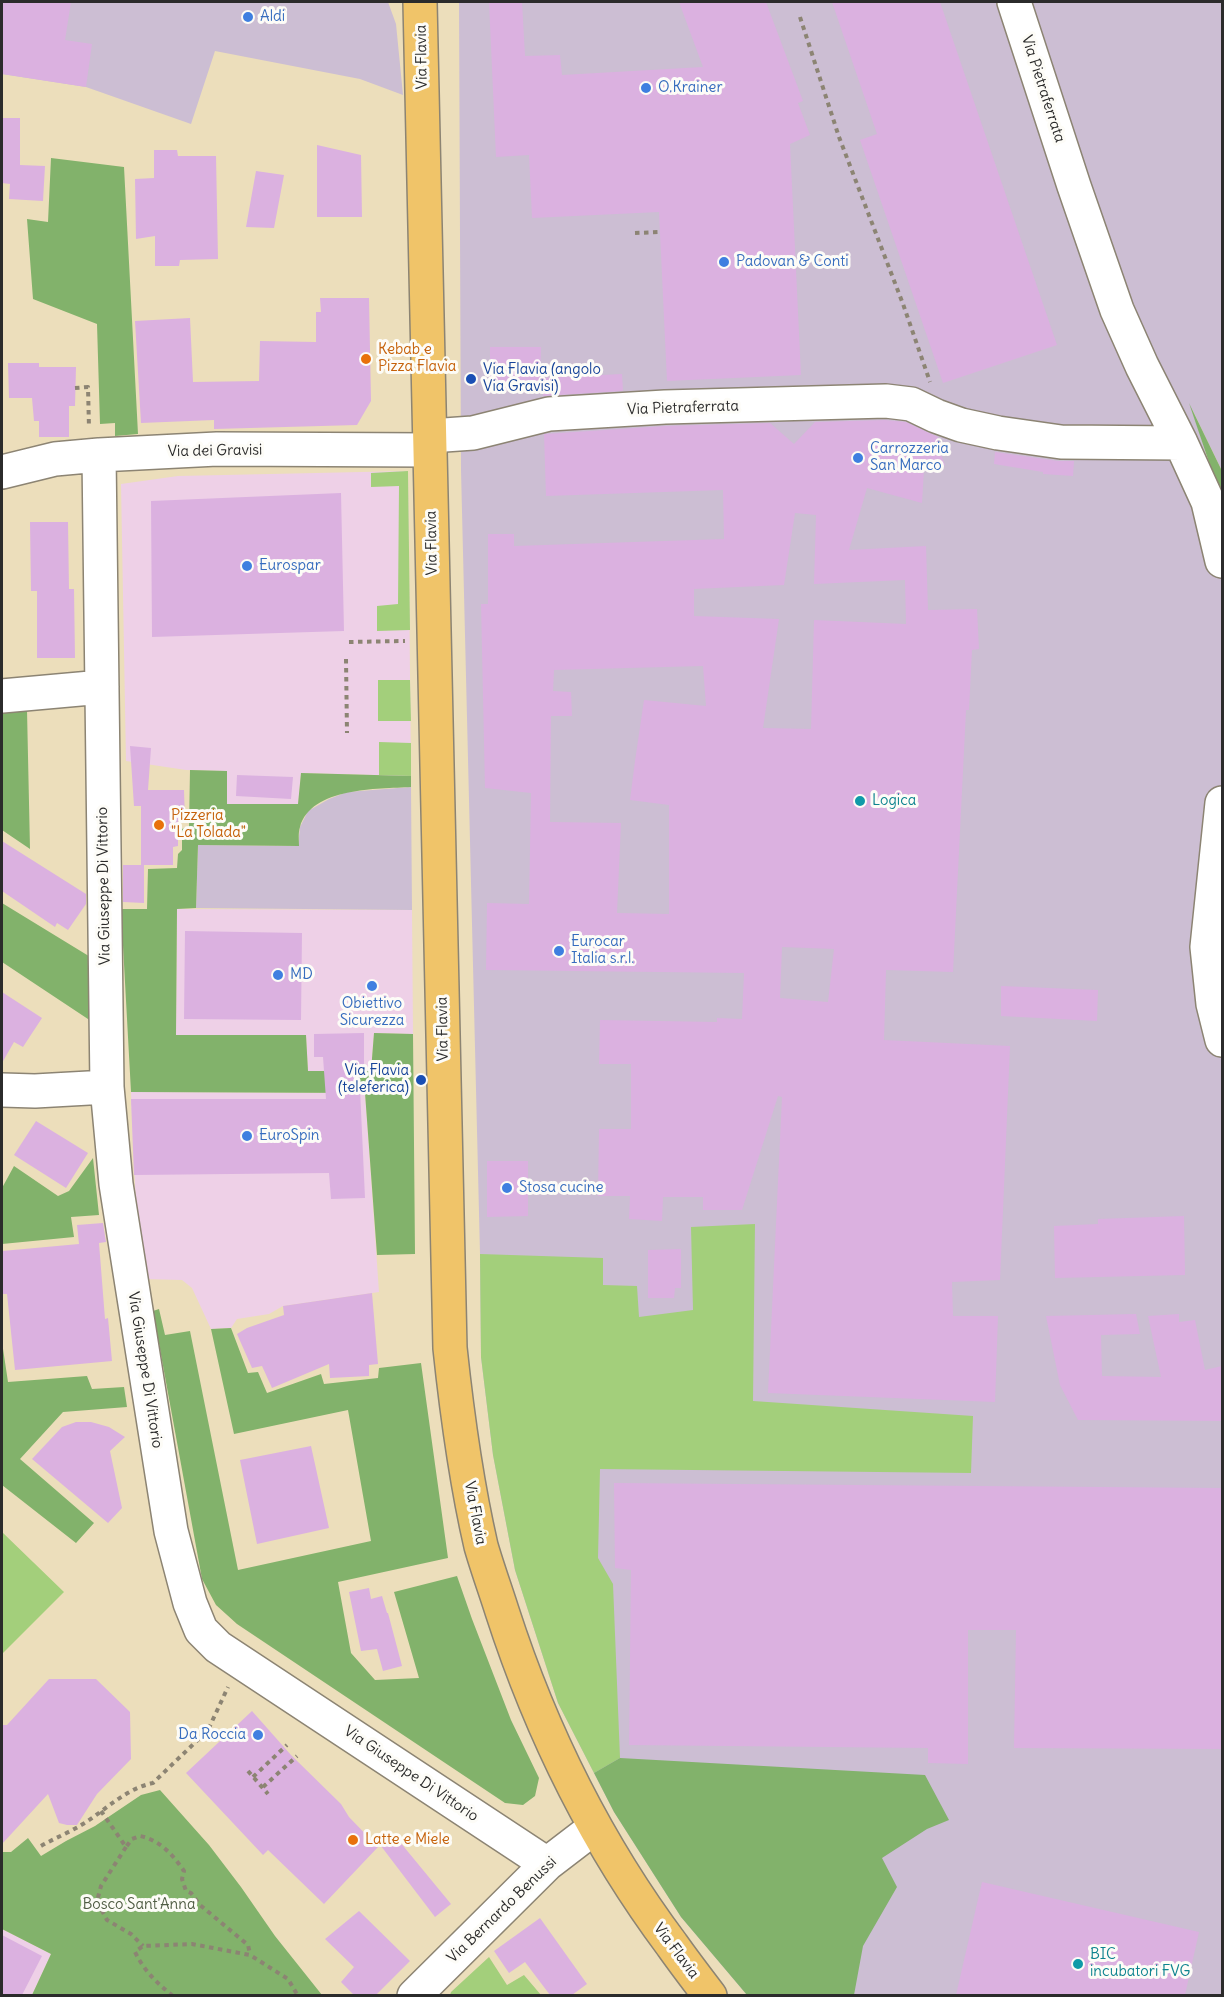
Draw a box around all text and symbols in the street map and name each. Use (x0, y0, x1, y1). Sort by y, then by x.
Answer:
place label: Aldi (260, 8, 285, 26)
marker: Aldi (241, 10, 255, 24)
street label: Via Flavia (412, 25, 432, 89)
street label: Via Pietraferrata (1017, 33, 1069, 145)
place label: O.Krainer (658, 79, 723, 97)
marker: O.Krainer (639, 81, 653, 95)
place label: Padovan & Conti (736, 253, 849, 271)
marker: Padovan & Conti (717, 255, 731, 269)
place label: Kebab e Pizza Flavia (378, 341, 456, 376)
marker: Kebab e Pizza Flavia (359, 352, 373, 366)
place label: Via Flavia (angolo Via Gravisi) (483, 361, 601, 396)
marker: Via Flavia (angolo Via Gravisi) (464, 372, 478, 386)
street label: Via Pietraferrata (627, 397, 739, 419)
place label: Carrozzeria San Marco (870, 440, 949, 475)
street label: Via dei Gravisi (167, 441, 263, 461)
marker: Carrozzeria San Marco (851, 451, 865, 465)
street label: Via Flavia (422, 511, 442, 575)
place label: Eurospar (259, 557, 321, 575)
marker: Eurospar (240, 559, 254, 573)
place label: Logica (872, 792, 916, 810)
marker: Logica (853, 794, 867, 808)
street label: Via Giuseppe Di Vittorio (94, 807, 114, 965)
place label: Pizzeria "La Tolada" (171, 807, 246, 842)
marker: Pizzeria "La Tolada" (152, 818, 166, 832)
place label: Eurocar Italia s.r.l. (571, 933, 634, 968)
marker: Eurocar Italia s.r.l. (552, 944, 566, 958)
place label: MD (290, 966, 313, 984)
marker: MD (271, 968, 285, 982)
marker: Obiettivo Sicurezza (365, 979, 379, 993)
place label: Obiettivo Sicurezza (340, 995, 404, 1030)
street label: Via Flavia (433, 997, 453, 1061)
place label: Via Flavia (teleferica) (338, 1062, 409, 1097)
marker: Via Flavia (teleferica) (414, 1073, 428, 1087)
place label: EuroSpin (259, 1127, 320, 1145)
marker: EuroSpin (240, 1129, 254, 1143)
place label: Stosa cucine (519, 1179, 604, 1197)
marker: Stosa cucine (500, 1181, 514, 1195)
street label: Via Giuseppe Di Vittorio (124, 1290, 166, 1450)
street label: Via Flavia (460, 1480, 490, 1546)
street label: Via Giuseppe Di Vittorio (340, 1722, 482, 1826)
place label: Da Roccia (178, 1726, 246, 1744)
marker: Da Roccia (251, 1728, 265, 1742)
place label: Latte e Miele (365, 1831, 450, 1849)
marker: Latte e Miele (346, 1833, 360, 1847)
street label: Via Bernardo Benussi (444, 1853, 560, 1967)
park label: Bosco Sant'Anna (83, 1896, 195, 1914)
street label: Via Flavia (649, 1920, 703, 1982)
place label: BIC incubatori FVG (1090, 1946, 1190, 1981)
marker: BIC incubatori FVG (1071, 1957, 1085, 1971)

